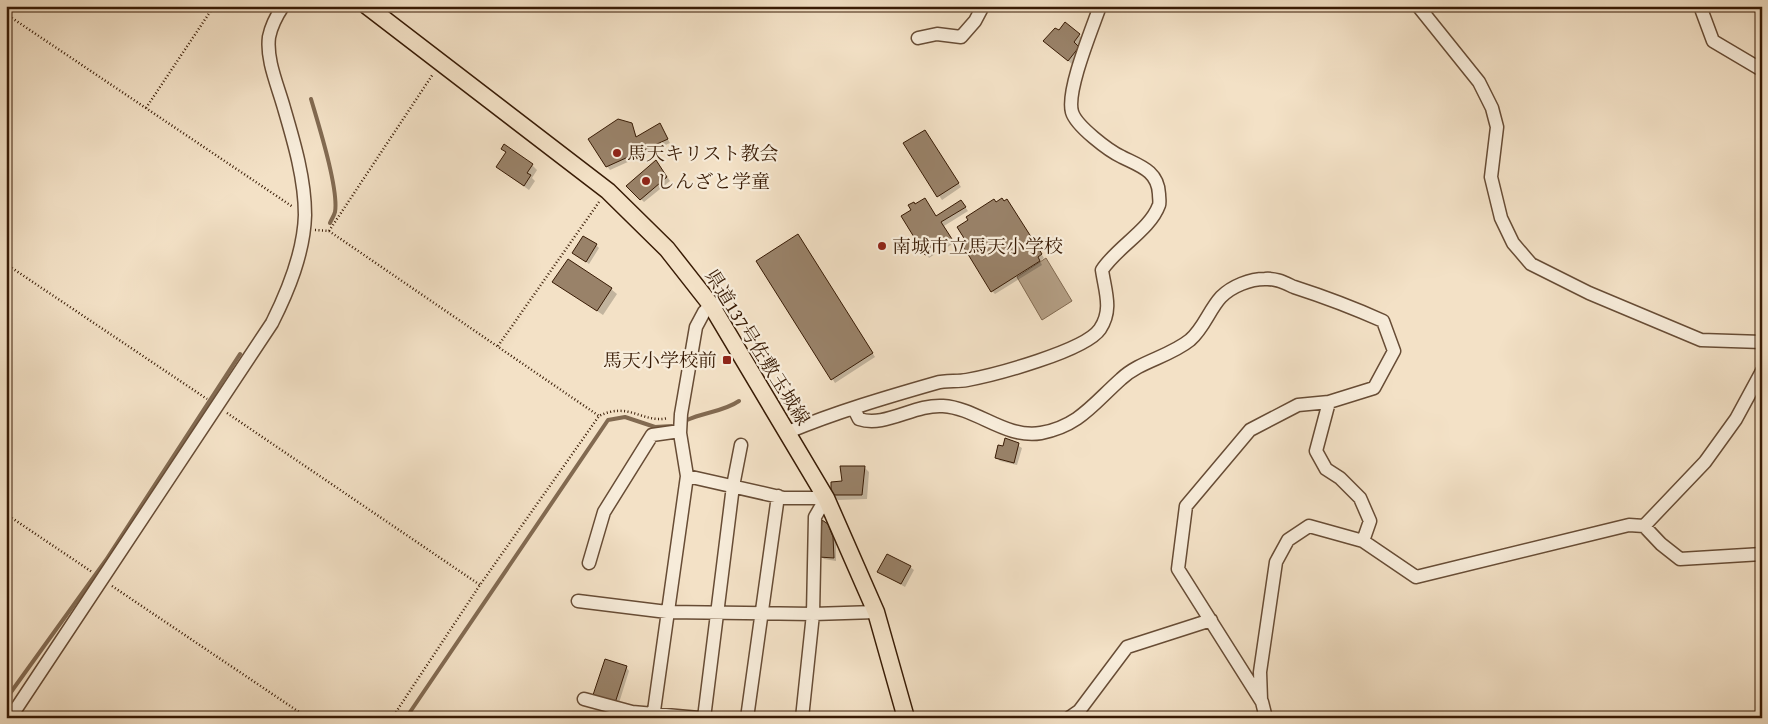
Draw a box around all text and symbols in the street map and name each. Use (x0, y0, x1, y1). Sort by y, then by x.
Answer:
place label: 馬天キリスト教会 (627, 139, 779, 167)
marker: 馬天キリスト教会 (611, 147, 623, 159)
place label: しんざと学童 (656, 167, 770, 195)
marker: しんざと学童 (640, 175, 652, 187)
place label: 南城市立馬天小学校 (892, 232, 1063, 260)
marker: 南城市立馬天小学校 (876, 240, 888, 252)
street label: 県道137号佐敷玉城線 (699, 263, 817, 431)
place label: 馬天小学校前 (603, 346, 717, 374)
marker: 馬天小学校前 (721, 354, 733, 366)

